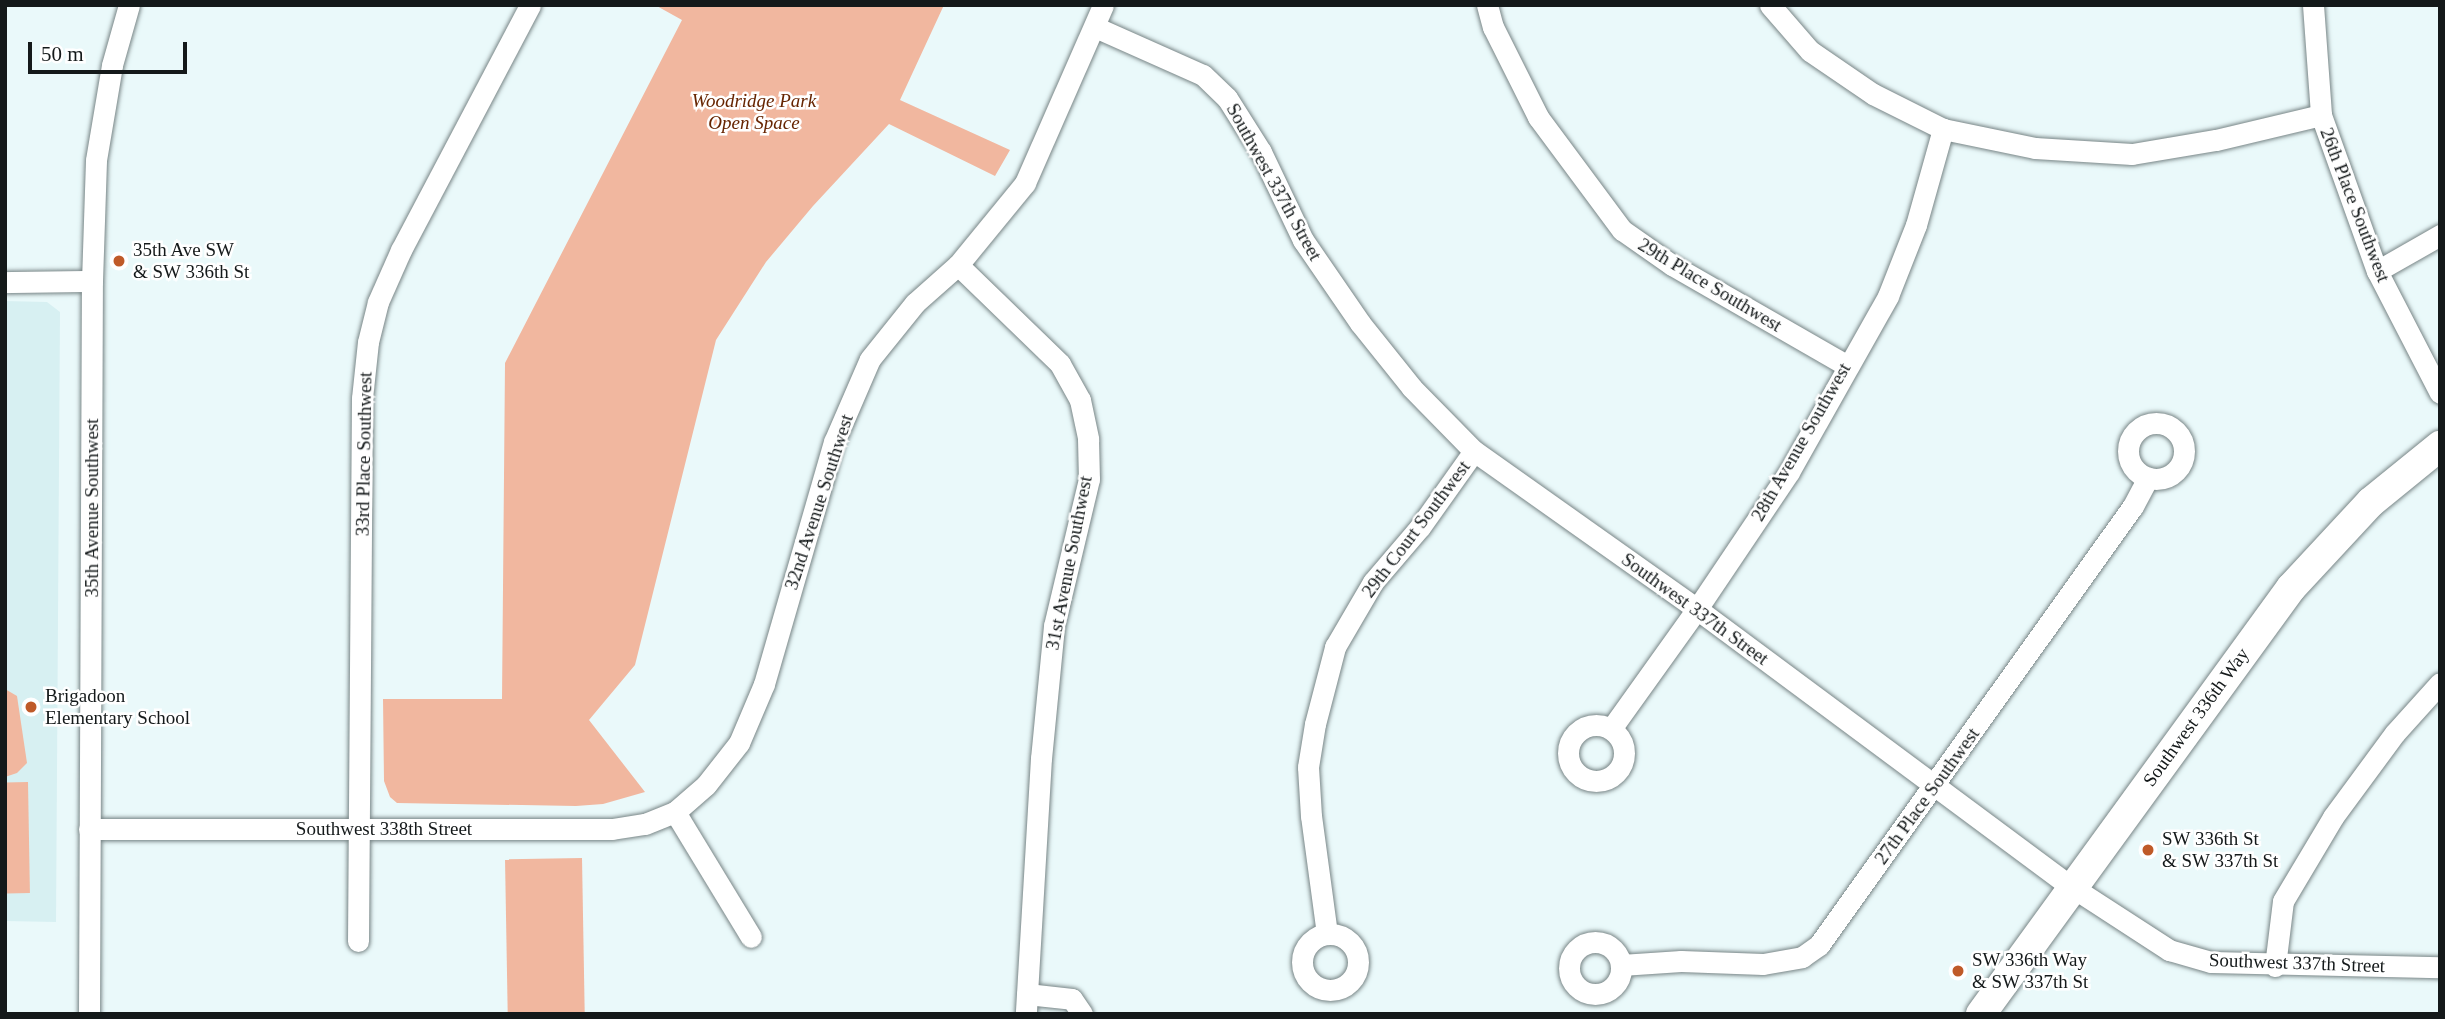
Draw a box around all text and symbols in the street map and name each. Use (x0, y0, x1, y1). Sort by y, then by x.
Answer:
scale bar (32, 28, 191, 72)
text: 50 m (41, 42, 84, 66)
park label: Woodridge Park Open Space (692, 90, 816, 134)
street label: Southwest 337th Street (1221, 99, 1327, 265)
street label: 26th Place Southwest (2315, 125, 2395, 285)
street label: 29th Place Southwest (1634, 233, 1786, 337)
place label: 35th Ave SW & SW 336th St (133, 239, 250, 283)
marker: 35th Ave SW & SW 336th St (111, 253, 127, 269)
street label: 28th Avenue Southwest (1746, 358, 1856, 526)
street label: 33rd Place Southwest (351, 371, 377, 537)
street label: 32nd Avenue Southwest (780, 411, 858, 593)
street label: 35th Avenue Southwest (81, 418, 103, 598)
street label: 29th Court Southwest (1357, 456, 1475, 602)
street label: 31st Avenue Southwest (1041, 473, 1097, 653)
street label: Southwest 337th Street (1617, 548, 1773, 670)
street label: Southwest 336th Way (2138, 643, 2254, 791)
place label: Brigadoon Elementary School (45, 685, 190, 729)
marker: Brigadoon Elementary School (23, 699, 39, 715)
street label: 27th Place Southwest (1870, 723, 1984, 869)
street label: Southwest 338th Street (296, 818, 472, 840)
place label: SW 336th St & SW 337th St (2162, 828, 2279, 872)
marker: SW 336th St & SW 337th St (2140, 842, 2156, 858)
place label: SW 336th Way & SW 337th St (1972, 949, 2089, 993)
street label: Southwest 337th Street (2209, 949, 2385, 977)
marker: SW 336th Way & SW 337th St (1950, 963, 1966, 979)

